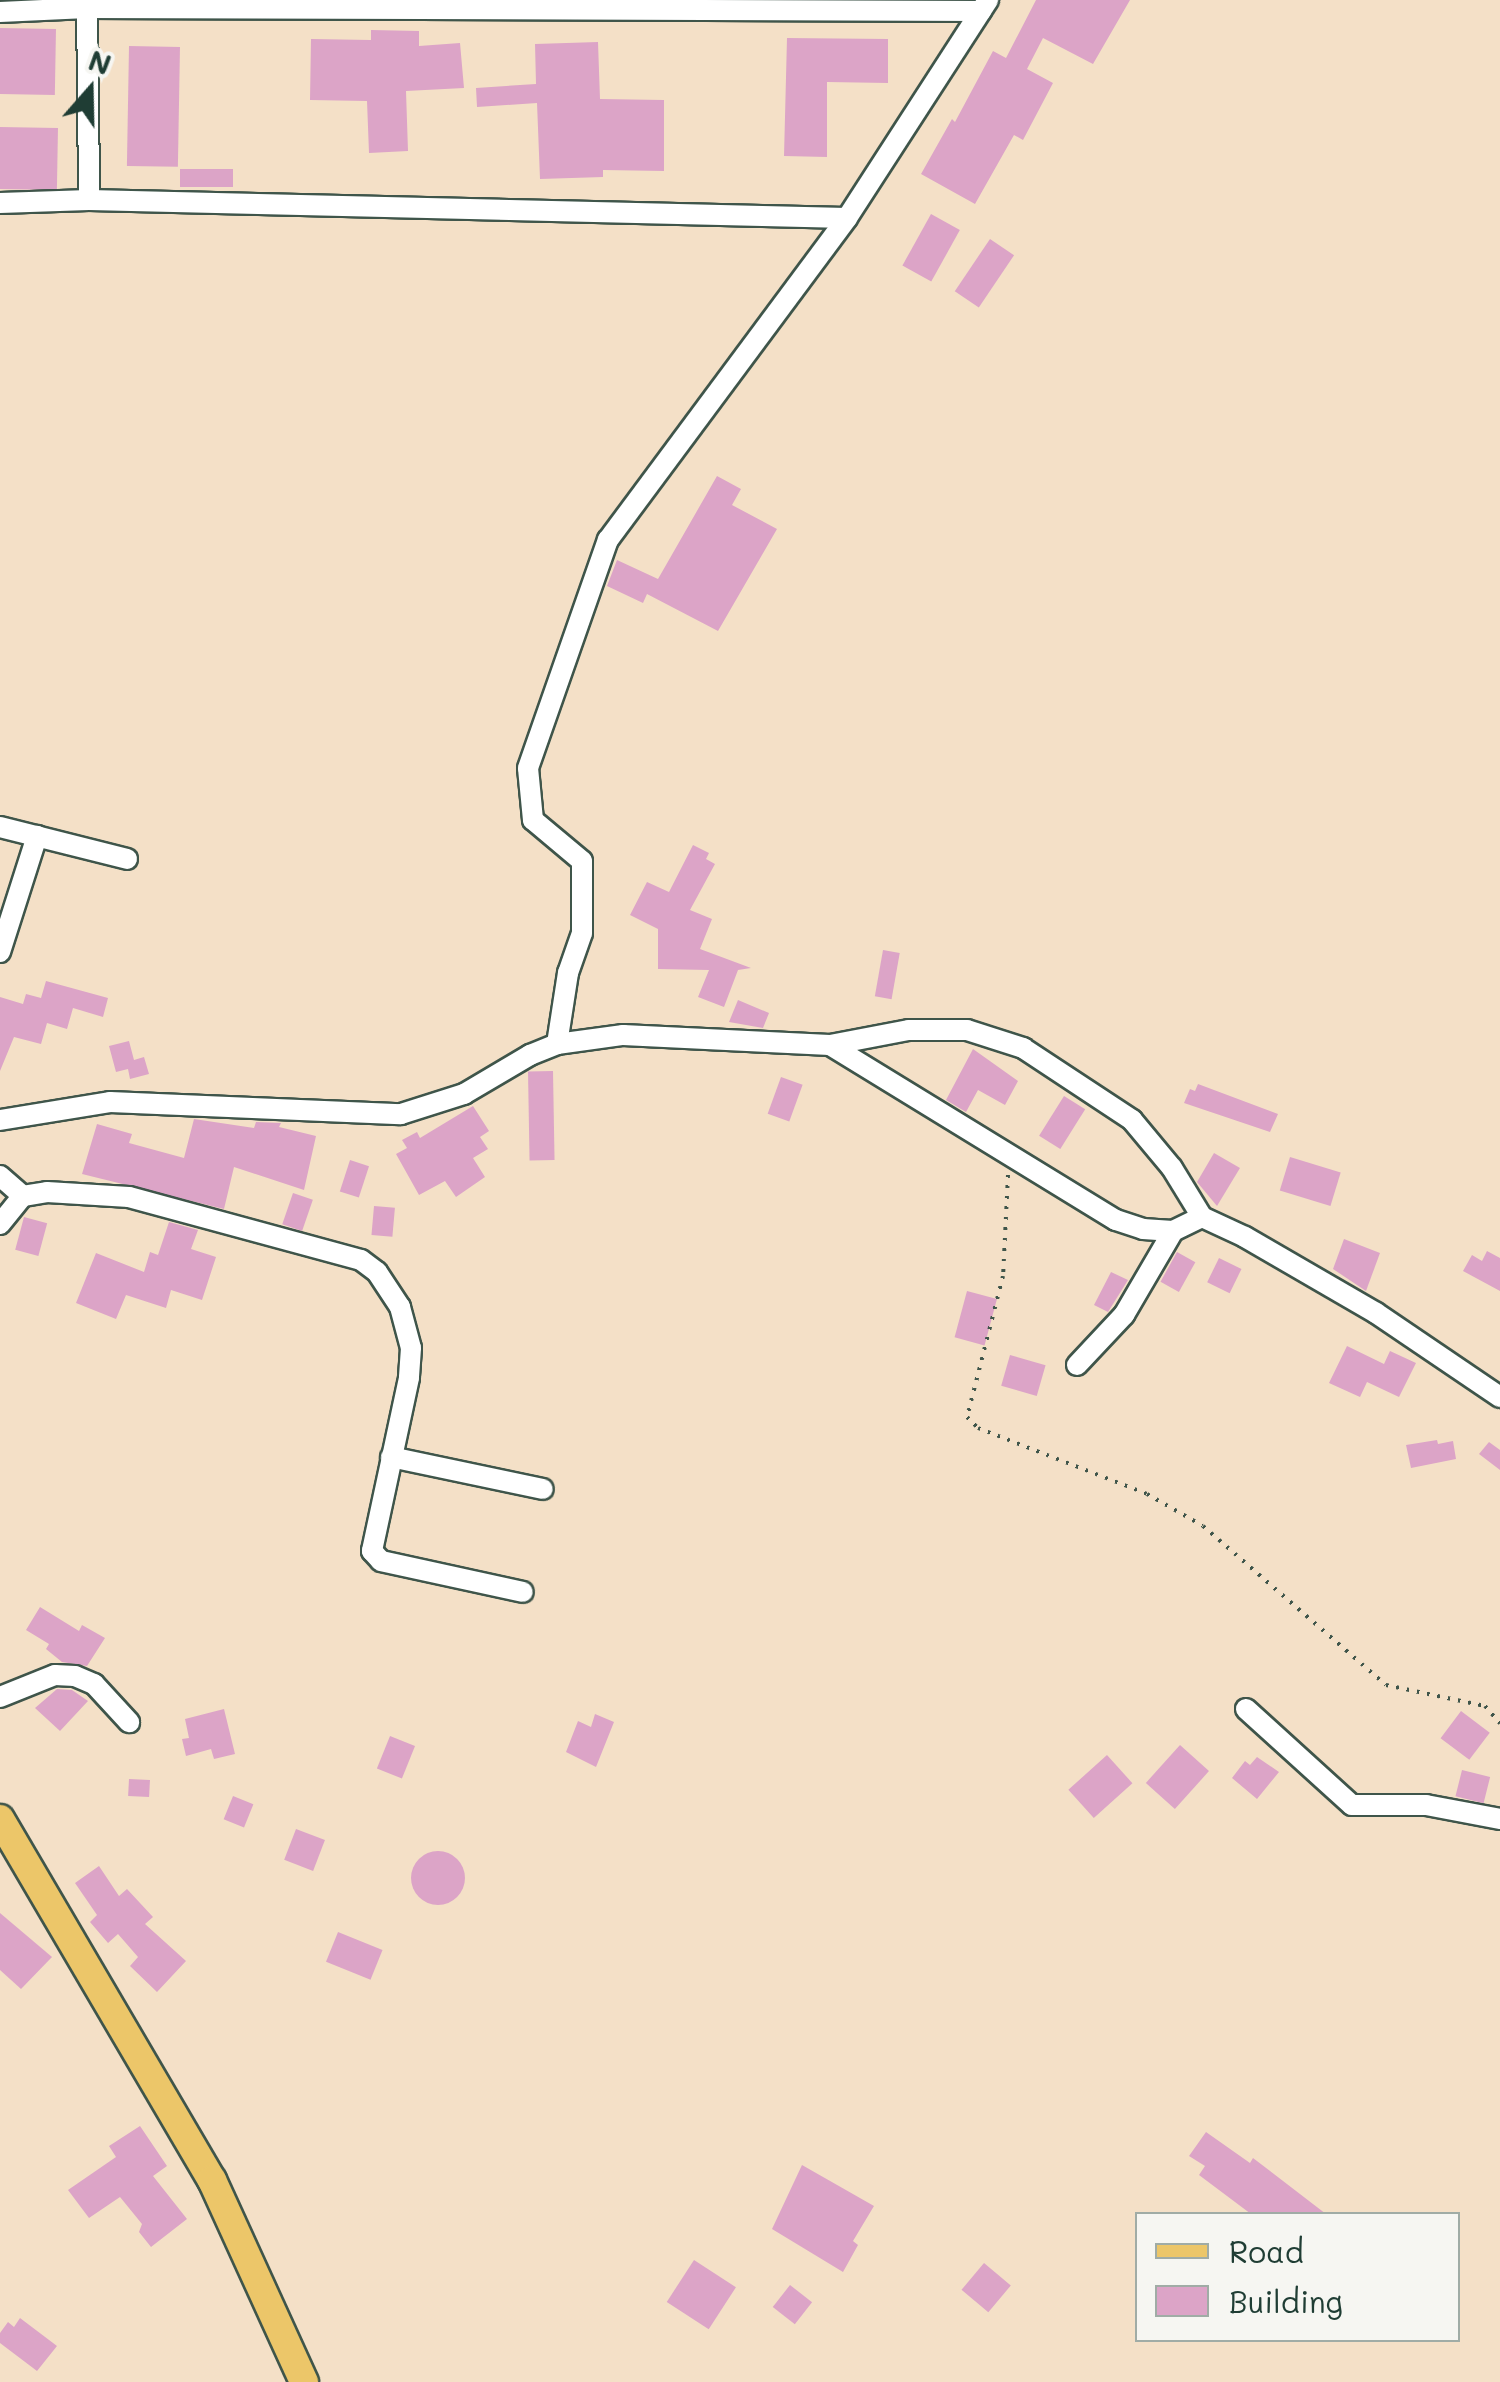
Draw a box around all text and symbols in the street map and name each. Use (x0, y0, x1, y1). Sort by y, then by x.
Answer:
north arrow (40, 40, 140, 140)
text: N (84, 41, 116, 82)
legend (1135, 2212, 1460, 2342)
text: Road (1229, 2231, 1304, 2271)
text: Building (1229, 2281, 1343, 2321)

